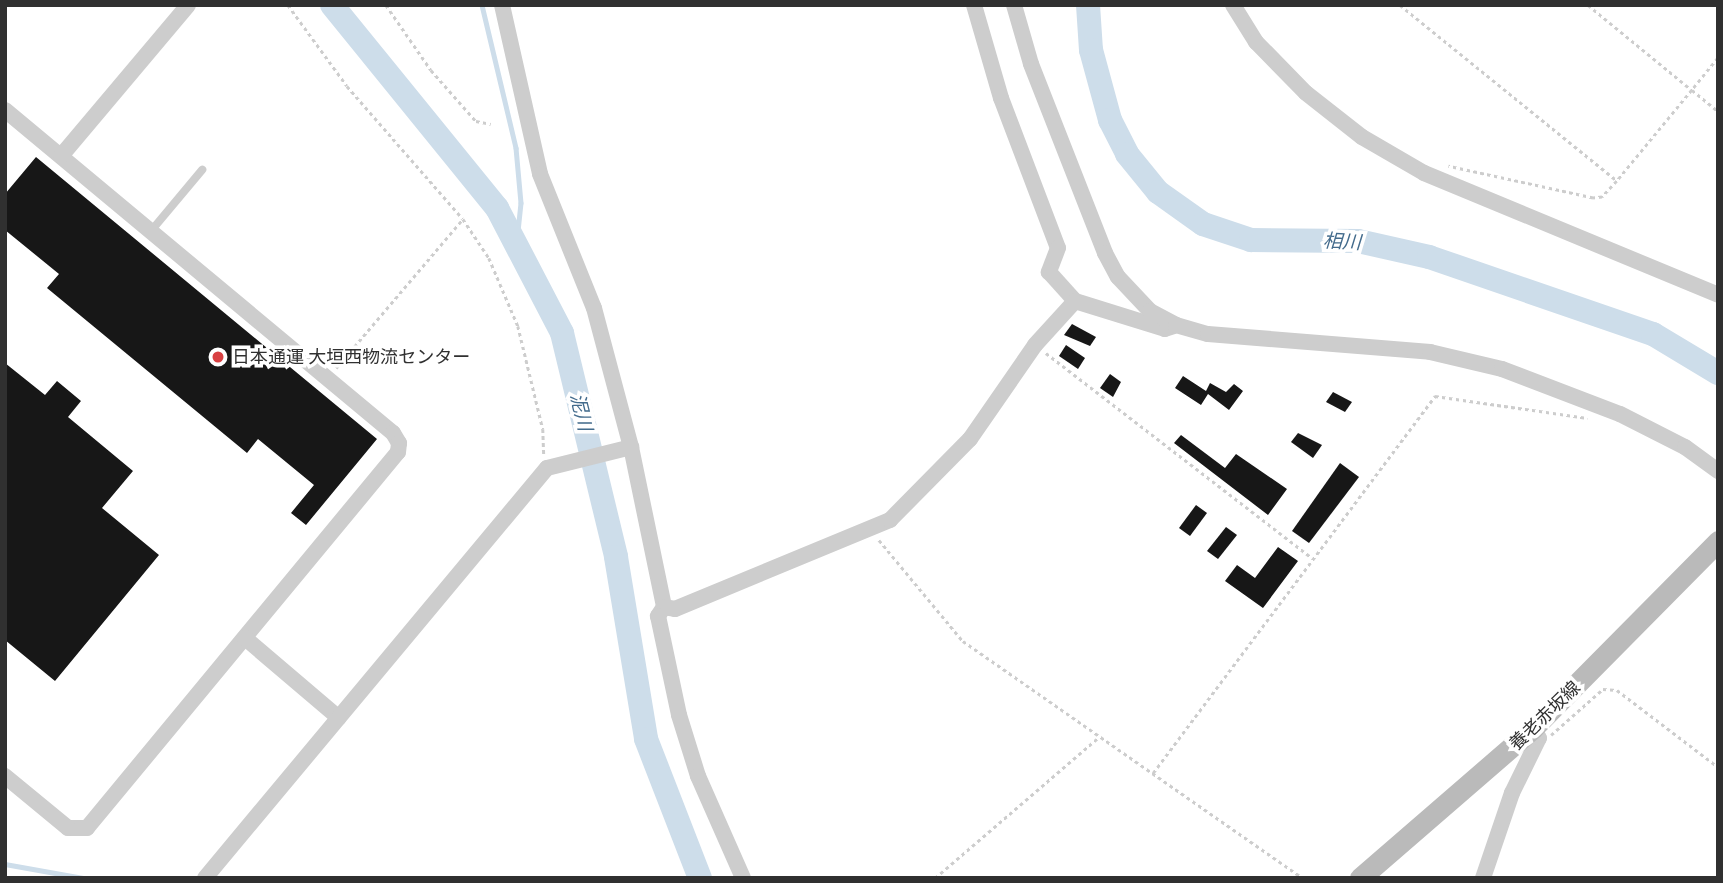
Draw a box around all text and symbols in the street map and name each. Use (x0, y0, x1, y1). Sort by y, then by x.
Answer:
water label: 相川 (1322, 230, 1362, 254)
place label: 日本通運 大垣西物流センター (232, 346, 470, 368)
marker: 日本通運 大垣西物流センター (210, 349, 226, 365)
water label: 泥川 (565, 391, 597, 433)
street label: 養老赤坂線 (1505, 677, 1585, 755)

